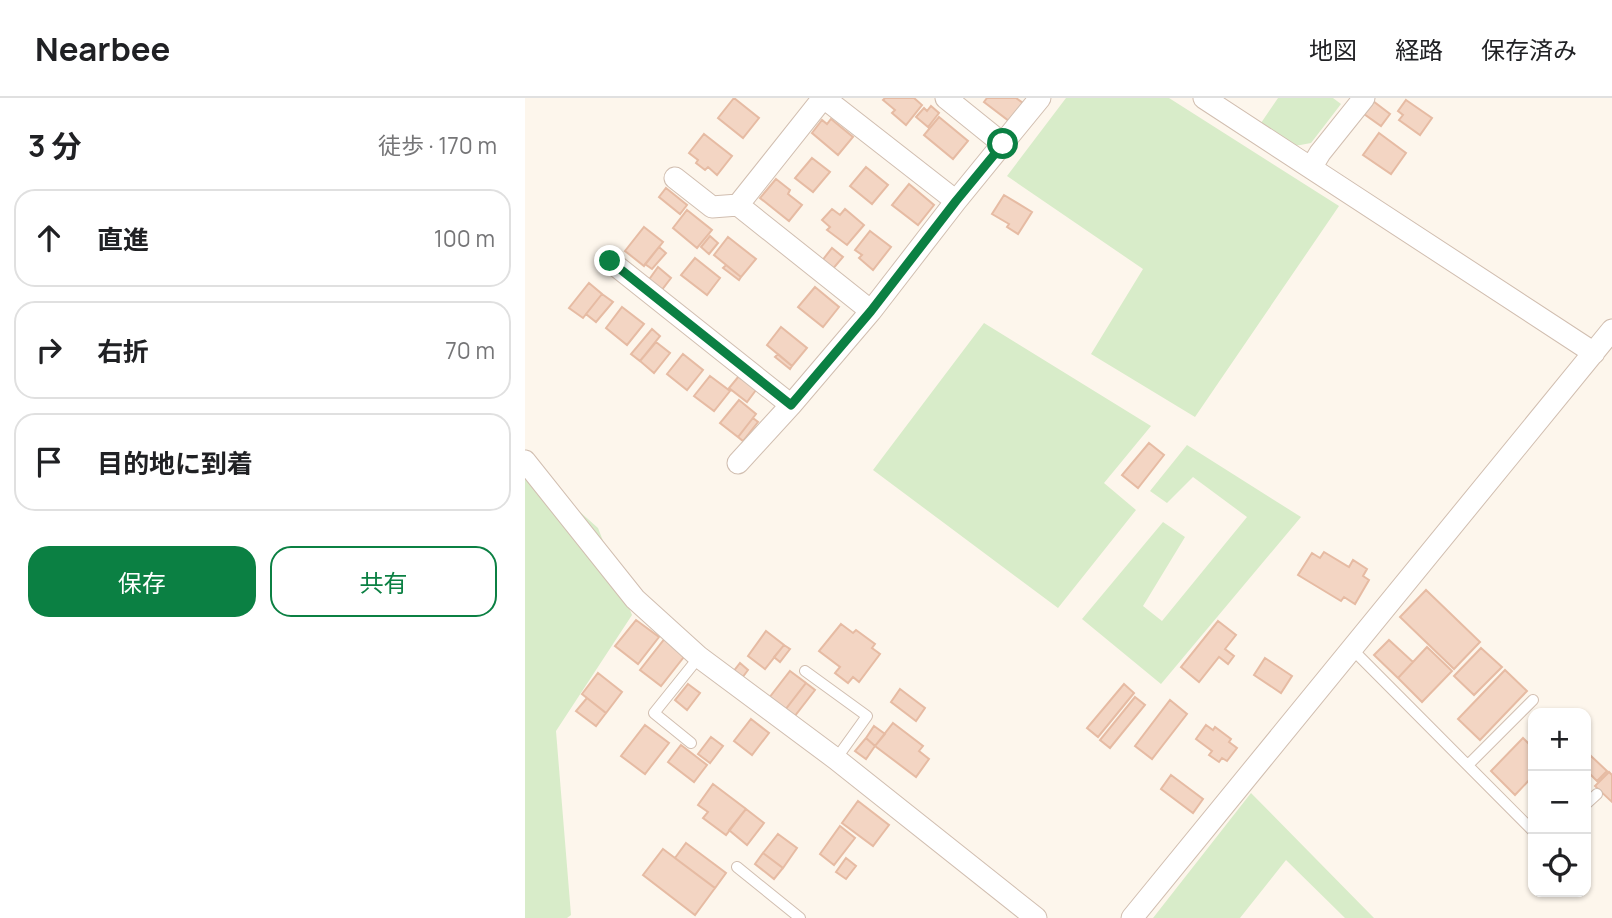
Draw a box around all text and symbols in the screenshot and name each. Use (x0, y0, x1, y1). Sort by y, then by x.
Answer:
text: Nearbee (35, 26, 170, 71)
text: 地図 (1309, 33, 1357, 66)
text: 経路 (1395, 33, 1443, 66)
text: 保存済み (1481, 33, 1577, 66)
text: 3 分 (28, 125, 81, 166)
route start (987, 128, 1018, 159)
text: 徒歩 · 170 m (378, 129, 497, 161)
icon: ahead (30, 219, 68, 257)
text: 直進 (97, 221, 149, 257)
text: 100 m (434, 222, 495, 254)
route end (594, 245, 625, 276)
icon: right (30, 331, 68, 369)
text: 右折 (97, 333, 149, 369)
text: 70 m (445, 334, 495, 366)
icon: arrive (30, 443, 68, 481)
text: 目的地に到着 (97, 445, 253, 481)
button: 保存 (28, 546, 256, 617)
button: 共有 (270, 546, 497, 617)
map controls (1528, 708, 1591, 897)
button: + (1528, 708, 1591, 771)
button: − (1528, 771, 1591, 834)
button: locate (1528, 834, 1591, 897)

